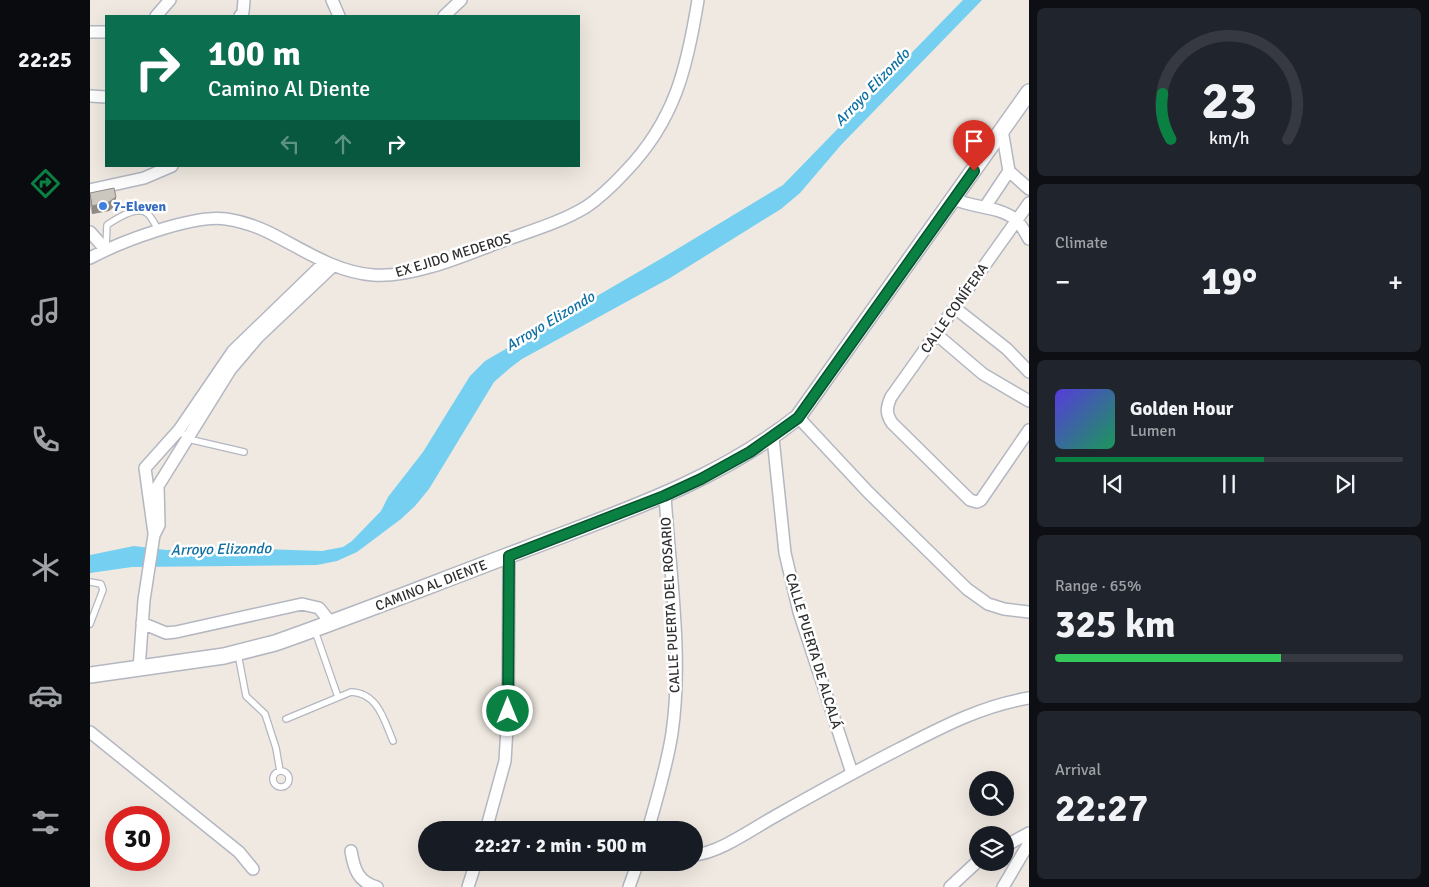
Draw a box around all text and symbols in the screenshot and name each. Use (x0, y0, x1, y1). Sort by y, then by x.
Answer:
text: 100 m (208, 32, 301, 75)
icon: right (125, 35, 190, 100)
water label: Arroyo Elizondo (831, 44, 914, 129)
text: 22:25 (18, 46, 72, 73)
text: 23 (1201, 69, 1257, 133)
text: Camino Al Diente (208, 75, 370, 102)
pin (953, 120, 995, 171)
icon: arrive (960, 127, 988, 155)
text: km/h (1209, 127, 1249, 149)
icon: left (276, 130, 304, 158)
icon: ahead (329, 130, 357, 158)
icon: right (382, 130, 410, 158)
icon: directions (28, 166, 63, 201)
place label: 7-Eleven (113, 198, 166, 215)
marker: 7-Eleven (97, 200, 109, 212)
street label: EX EJIDO MEDEROS (393, 230, 513, 281)
text: Climate (1055, 233, 1108, 253)
text: 19° (1201, 258, 1257, 305)
street label: CALLE CONÍFERA (917, 260, 992, 356)
text: − (1055, 265, 1070, 299)
text: + (1388, 265, 1403, 299)
water label: Arroyo Elizondo (502, 287, 599, 355)
icon: music (28, 294, 63, 329)
text: Golden Hour (1130, 397, 1233, 421)
text: Lumen (1130, 421, 1176, 441)
icon: phone (28, 422, 63, 457)
icon: previous (1099, 470, 1127, 498)
icon: pause (1215, 470, 1243, 498)
icon: next (1331, 470, 1359, 498)
street label: CALLE PUERTA DEL ROSARIO (657, 517, 684, 693)
water label: Arroyo Elizondo (171, 539, 273, 559)
icon: climate (28, 550, 63, 585)
street label: CAMINO AL DIENTE (373, 556, 490, 615)
street label: CALLE PUERTA DE ALCALÁ (782, 571, 845, 731)
text: Range · 65% (1055, 576, 1141, 596)
text: 325 km (1055, 601, 1176, 648)
icon: car (28, 678, 63, 713)
position arrow (481, 684, 533, 736)
text: Arrival (1055, 760, 1101, 780)
map controls (969, 771, 1014, 871)
button: search (969, 771, 1014, 816)
text: 22:27 (1055, 785, 1148, 832)
icon: filters (28, 805, 63, 840)
speed limit sign: 30 (105, 806, 170, 871)
button: layers (969, 826, 1014, 871)
text: 22:27 · 2 min · 500 m (474, 834, 647, 858)

